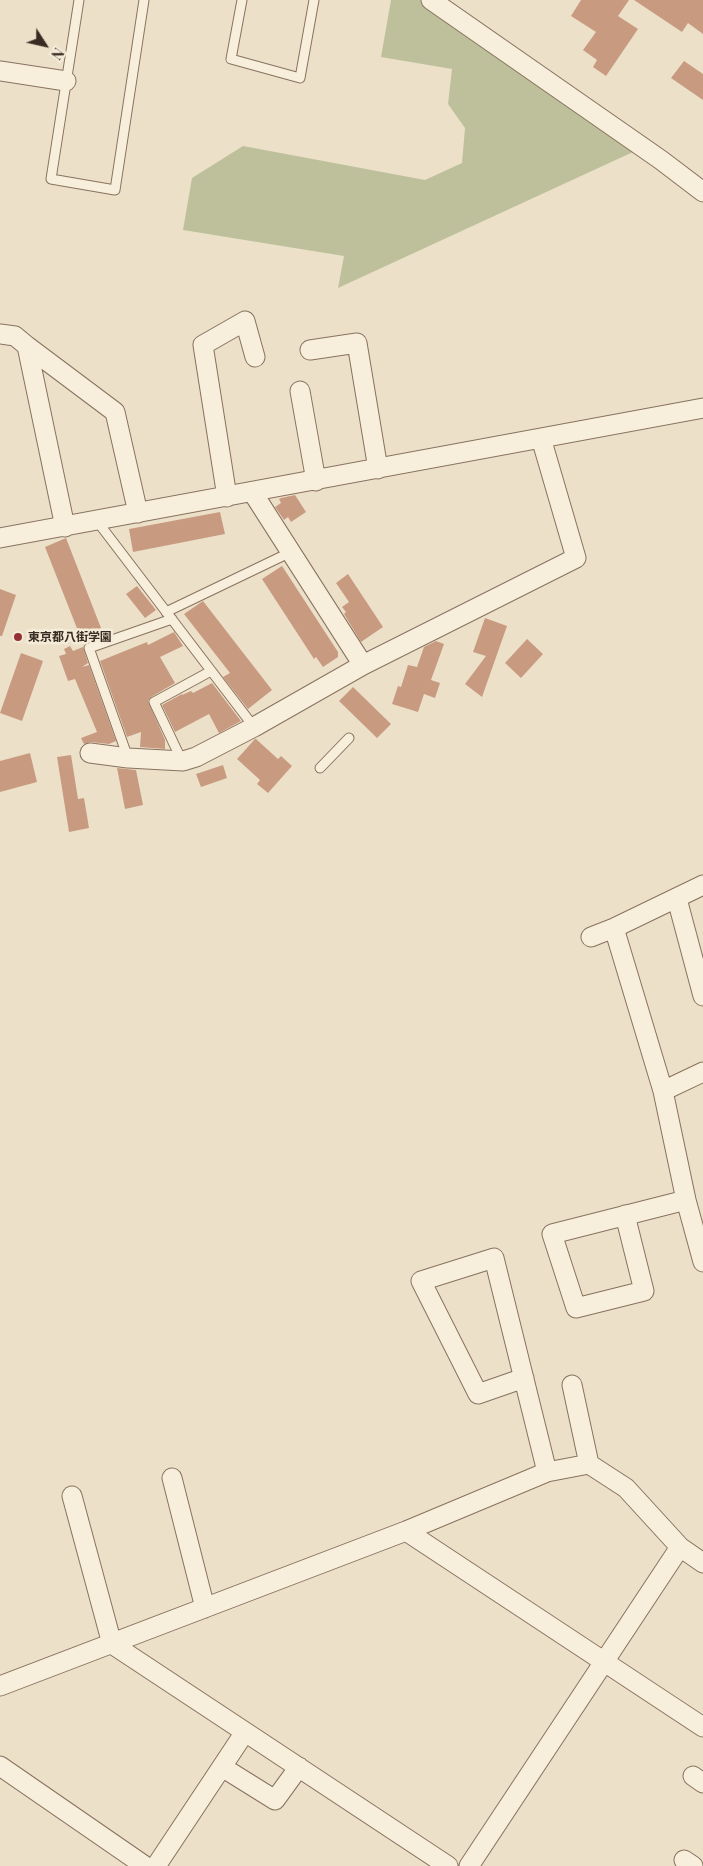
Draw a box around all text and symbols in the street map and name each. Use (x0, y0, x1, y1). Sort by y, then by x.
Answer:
north arrow (20, 20, 70, 70)
text: N (47, 44, 68, 63)
place label: 東京都八街学園 (28, 630, 112, 644)
marker: 東京都八街学園 (12, 631, 24, 643)

